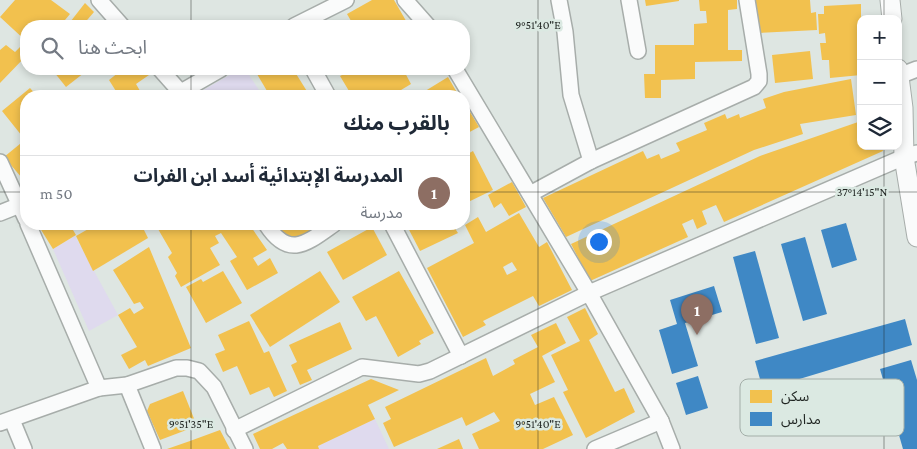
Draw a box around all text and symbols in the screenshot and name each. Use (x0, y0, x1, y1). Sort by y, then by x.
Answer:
map controls (857, 15, 902, 150)
button: + (857, 15, 902, 60)
text: 9°51'40"E (515, 18, 561, 32)
search box (20, 20, 470, 75)
icon: search (38, 34, 66, 62)
text: ابحث هنا (78, 37, 147, 58)
button: − (857, 60, 902, 105)
button: layers (857, 105, 902, 150)
text: بالقرب منك (344, 111, 450, 135)
text: المدرسة الإبتدائية أسد ابن الفرات (133, 165, 403, 186)
text: 50 m (40, 185, 72, 202)
text: 1 (431, 185, 437, 202)
text: 37°14'15"N (837, 185, 887, 199)
text: مدرسة (360, 204, 403, 221)
your location (586, 229, 612, 255)
pin: 1 (681, 294, 713, 335)
legend (740, 379, 904, 436)
text: سكن (781, 388, 809, 405)
text: مدارس (781, 411, 821, 428)
text: 9°51'35"E (169, 417, 214, 431)
text: 9°51'40"E (515, 417, 561, 431)

